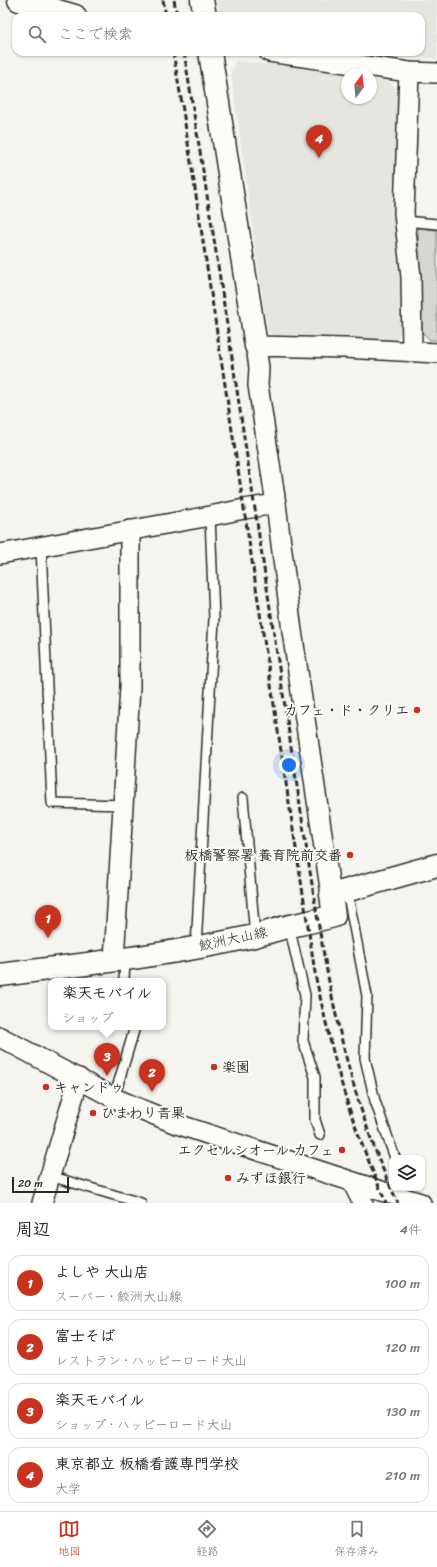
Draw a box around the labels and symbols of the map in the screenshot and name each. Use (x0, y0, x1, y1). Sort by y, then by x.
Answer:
north arrow (341, 68, 377, 104)
pin: 4 (306, 125, 332, 158)
place label: カフェ・ド・クリエ (284, 698, 409, 723)
marker: カフェ・ド・クリエ (412, 705, 422, 715)
your location (279, 755, 299, 775)
place label: 板橋警察署 養育院前交番 (184, 843, 342, 868)
marker: 板橋警察署 養育院前交番 (345, 850, 355, 860)
pin: 1 (35, 905, 61, 938)
street label: 鮫洲大山線 (196, 919, 270, 959)
pin: 3 (94, 1043, 120, 1076)
place label: 楽園 (222, 1055, 250, 1080)
pin: 2 (139, 1059, 165, 1092)
marker: 楽園 (209, 1062, 219, 1072)
place label: キャンドゥ (54, 1075, 124, 1100)
marker: キャンドゥ (41, 1082, 51, 1092)
place label: ひまわり青果 (101, 1101, 185, 1126)
marker: ひまわり青果 (88, 1108, 98, 1118)
place label: エクセルシオール カフェ (177, 1138, 334, 1163)
marker: エクセルシオール カフェ (337, 1145, 347, 1155)
place label: みずほ銀行 (236, 1166, 306, 1191)
marker: みずほ銀行 (223, 1173, 233, 1183)
scale bar (12, 1175, 69, 1194)

